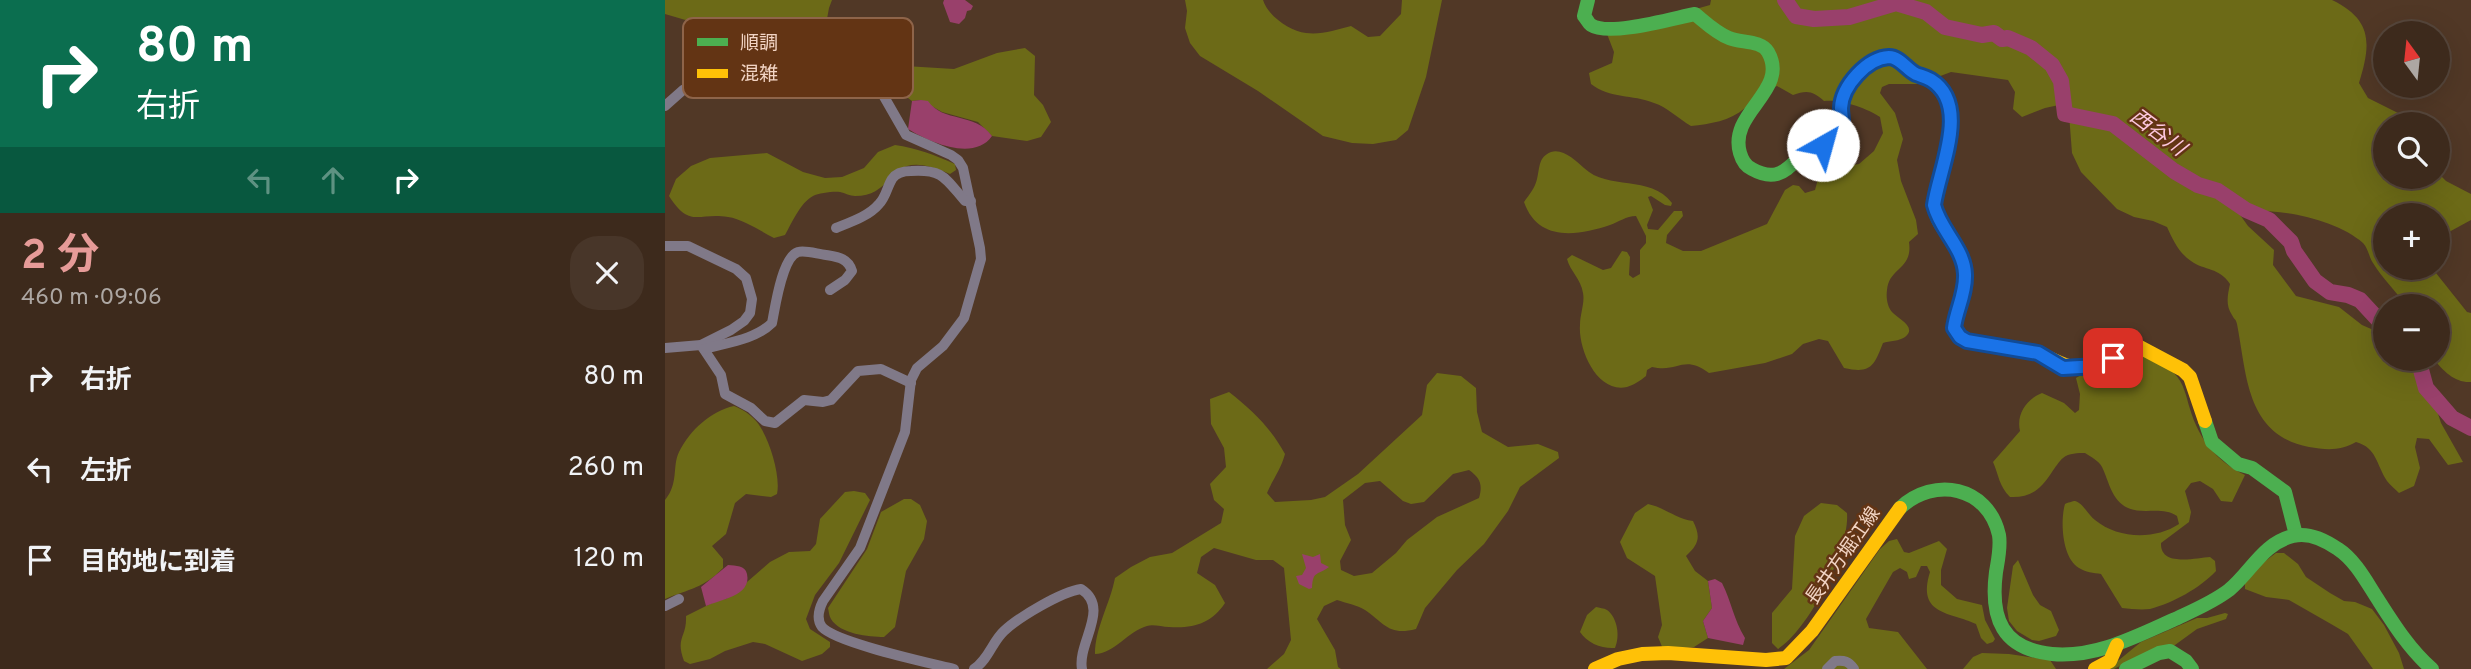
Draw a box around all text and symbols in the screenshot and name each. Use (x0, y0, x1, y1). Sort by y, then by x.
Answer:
text: 80 m (136, 18, 253, 80)
legend (683, 18, 913, 98)
north arrow (2373, 21, 2450, 98)
map controls (2373, 21, 2450, 371)
icon: right (21, 28, 112, 119)
text: 順調 (740, 32, 778, 56)
text: 混雑 (740, 63, 778, 87)
text: 右折 (136, 88, 200, 128)
water label: 西谷川 (2124, 103, 2192, 164)
position arrow (1786, 108, 1860, 182)
button: search (2373, 112, 2450, 189)
icon: left (241, 161, 279, 199)
icon: ahead (314, 161, 352, 199)
icon: right (387, 161, 425, 199)
button: + (2373, 203, 2450, 280)
text: 2 分 (21, 231, 99, 284)
button: close (570, 236, 644, 310)
text: 460 m · 09:06 (21, 284, 162, 313)
button: − (2373, 294, 2450, 371)
pin (2083, 328, 2143, 388)
icon: arrive (2094, 339, 2132, 377)
icon: right (21, 359, 59, 397)
text: 80 m (584, 361, 644, 394)
text: 右折 (80, 365, 132, 398)
icon: left (21, 450, 59, 488)
text: 260 m (568, 452, 644, 485)
text: 左折 (80, 456, 132, 489)
street label: 長井方堀江線 (1801, 503, 1886, 610)
icon: arrive (21, 541, 59, 579)
text: 120 m (574, 543, 644, 576)
text: 目的地に到着 (80, 547, 236, 580)

